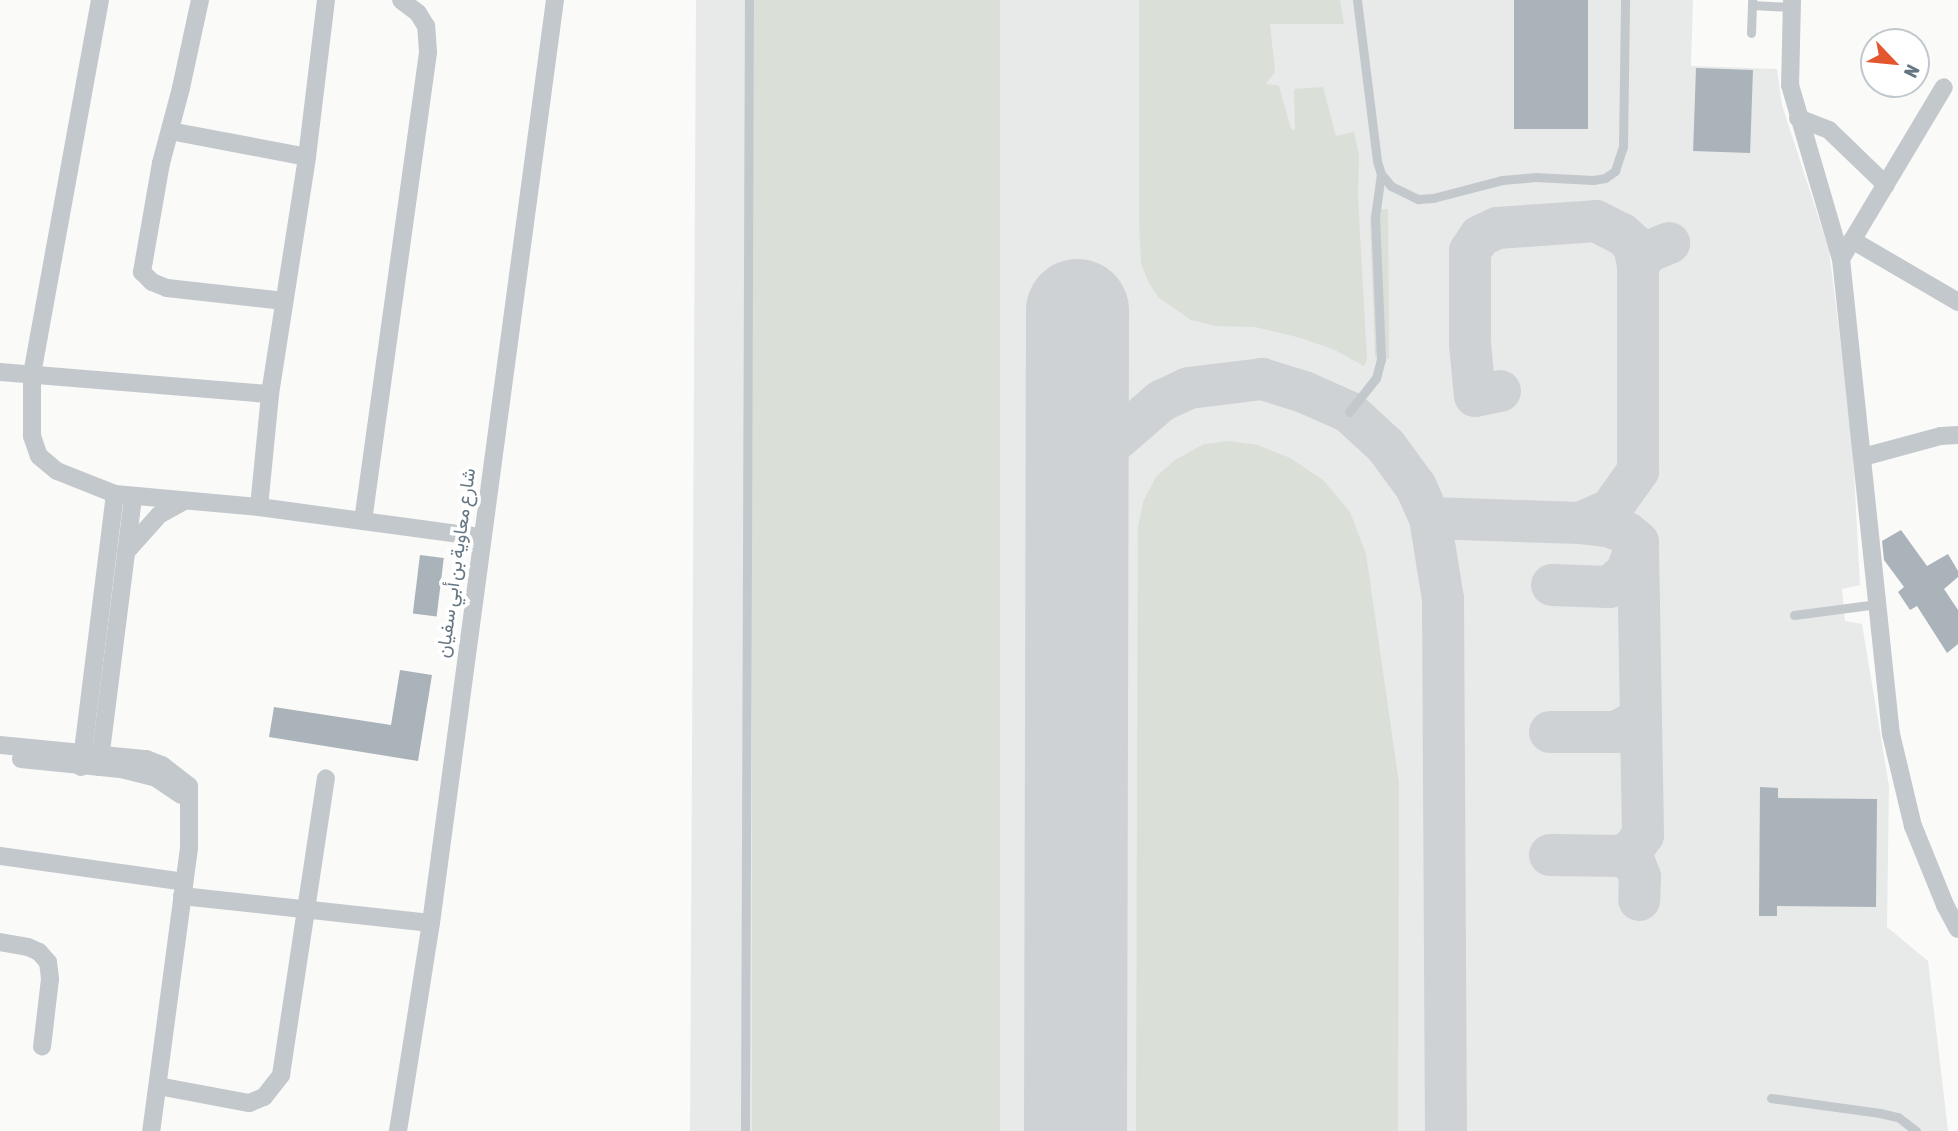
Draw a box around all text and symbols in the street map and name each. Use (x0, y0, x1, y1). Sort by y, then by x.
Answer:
north arrow (1860, 28, 1930, 98)
text: N (1900, 61, 1924, 81)
street label: شارع معاوية بن أبي سفيان (431, 467, 481, 659)

